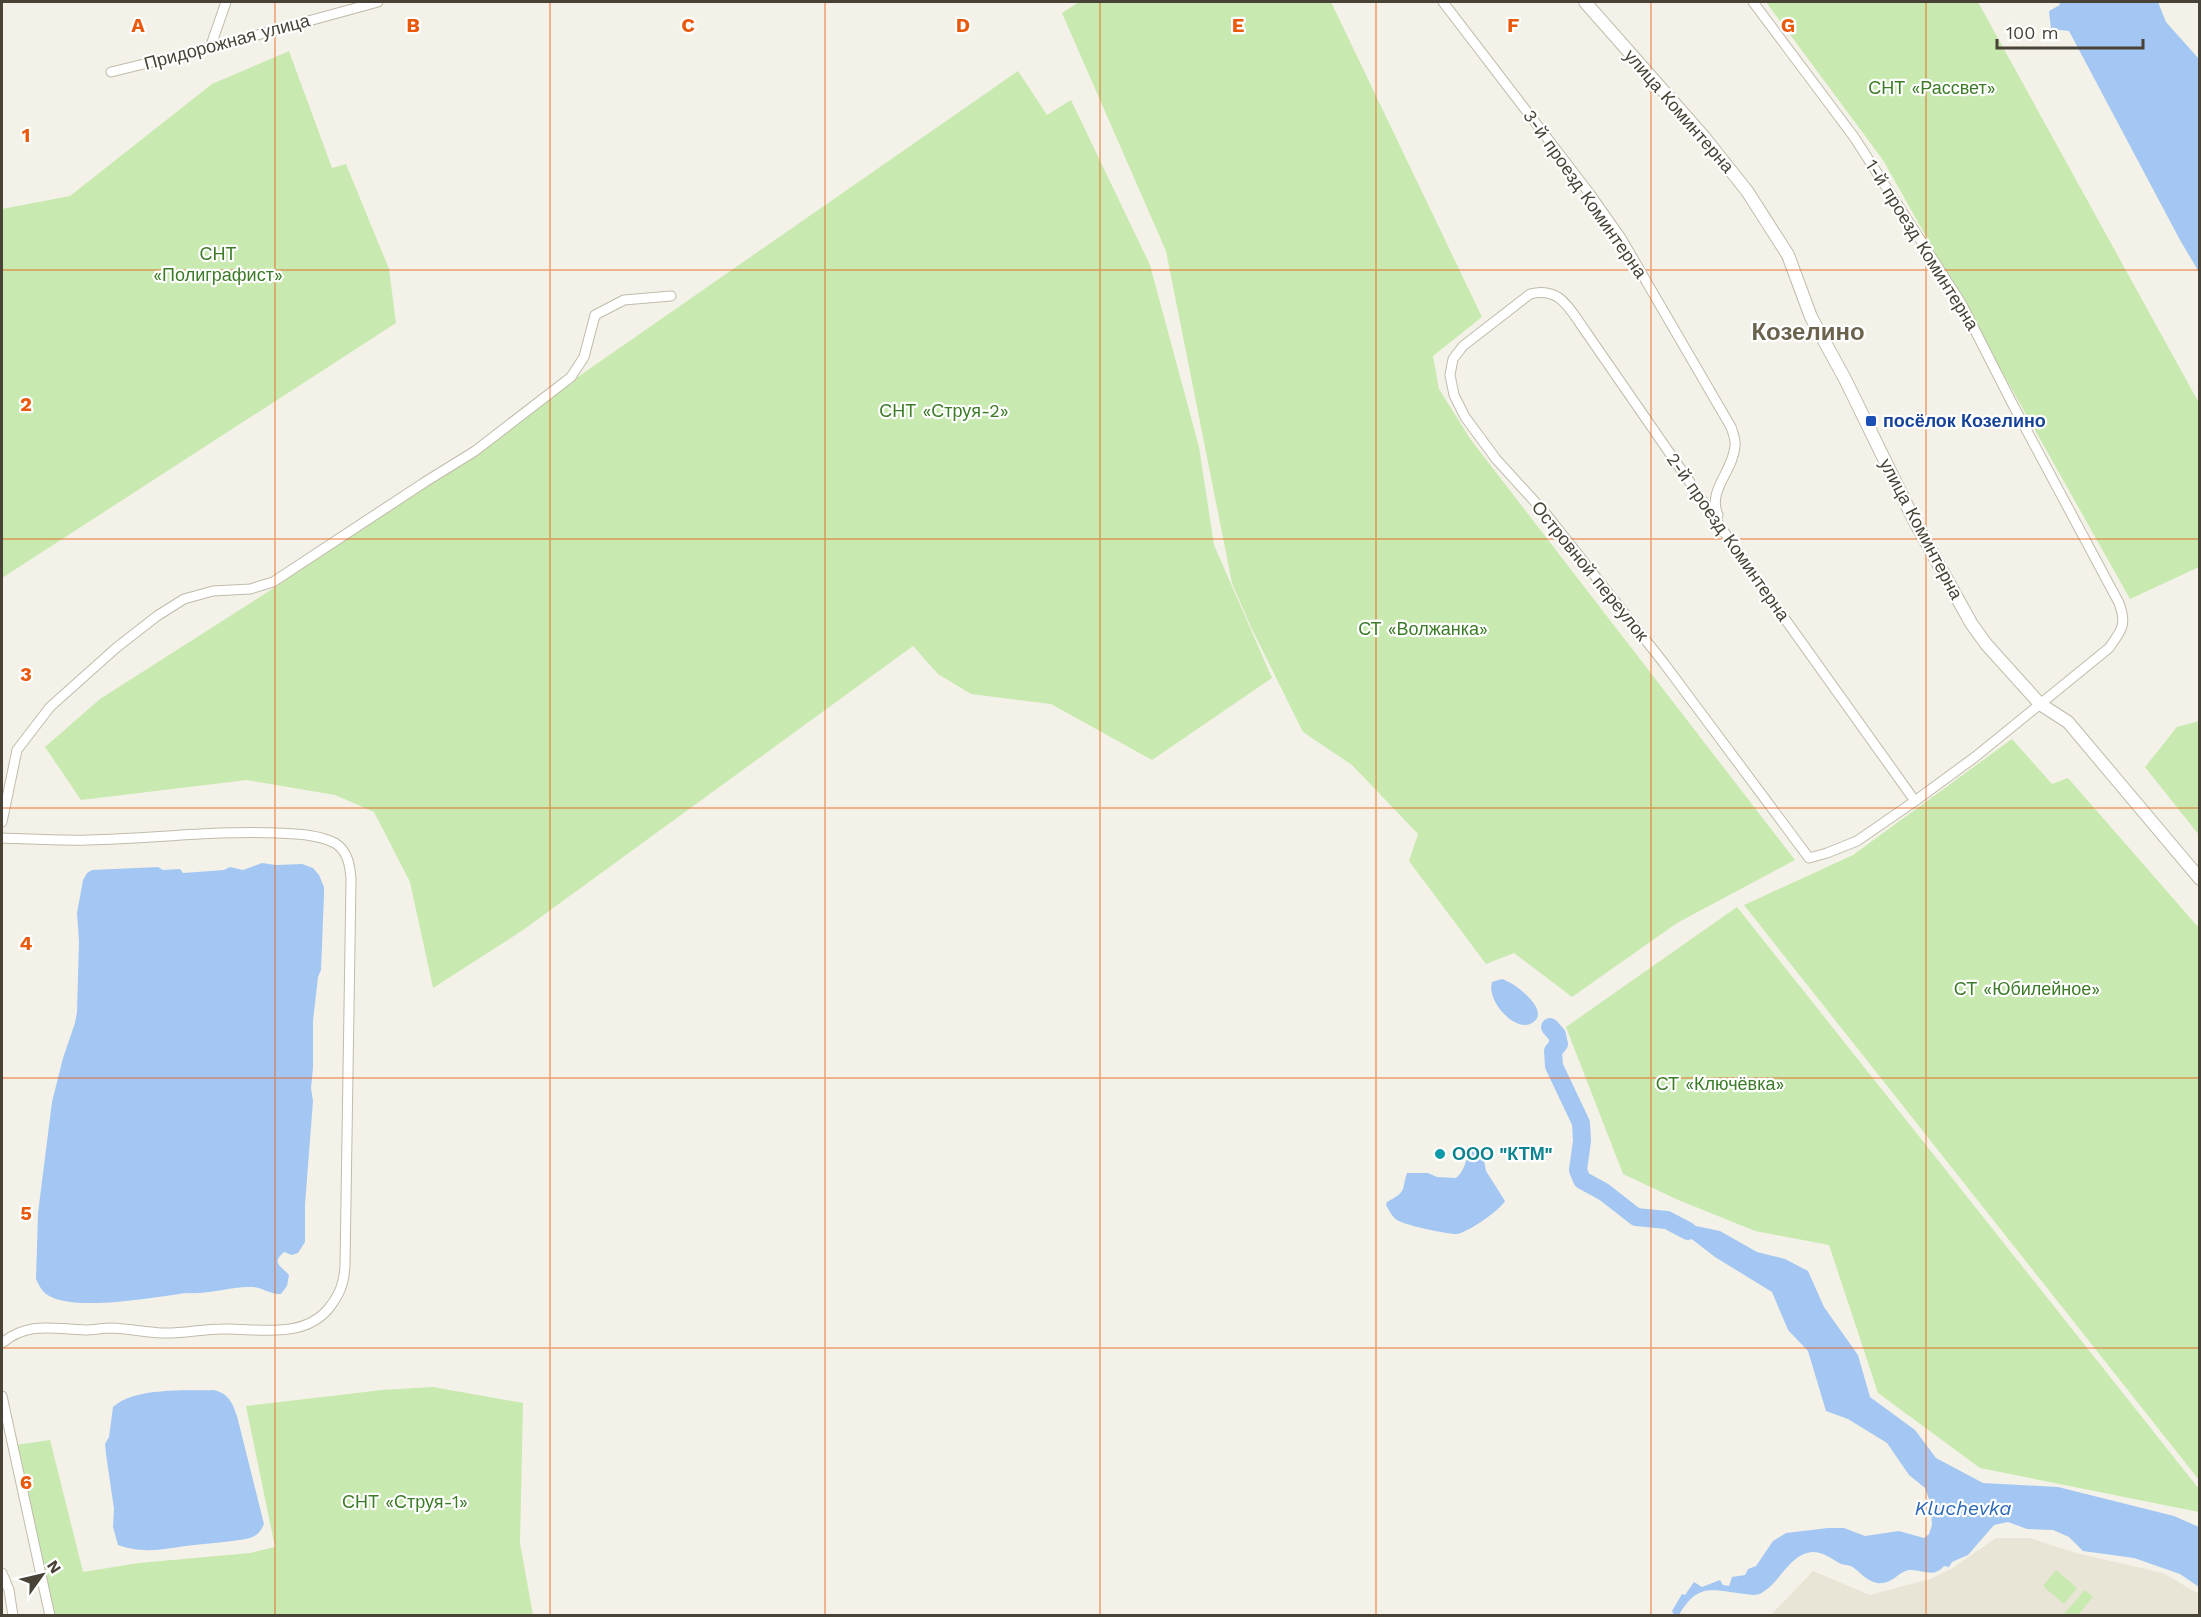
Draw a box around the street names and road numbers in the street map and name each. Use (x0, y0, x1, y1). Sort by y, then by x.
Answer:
street label: Придорожная улица (142, 9, 313, 74)
street label: улица Коминтерна (1620, 45, 1739, 177)
street label: 3-й проезд Коминтерна (1519, 106, 1652, 283)
street label: 1-й проезд Коминтерна (1861, 156, 1984, 335)
street label: 2-й проезд Коминтерна (1662, 449, 1795, 626)
street label: улица Коминтерна (1875, 455, 1968, 604)
street label: Островной переулок (1528, 497, 1653, 645)

